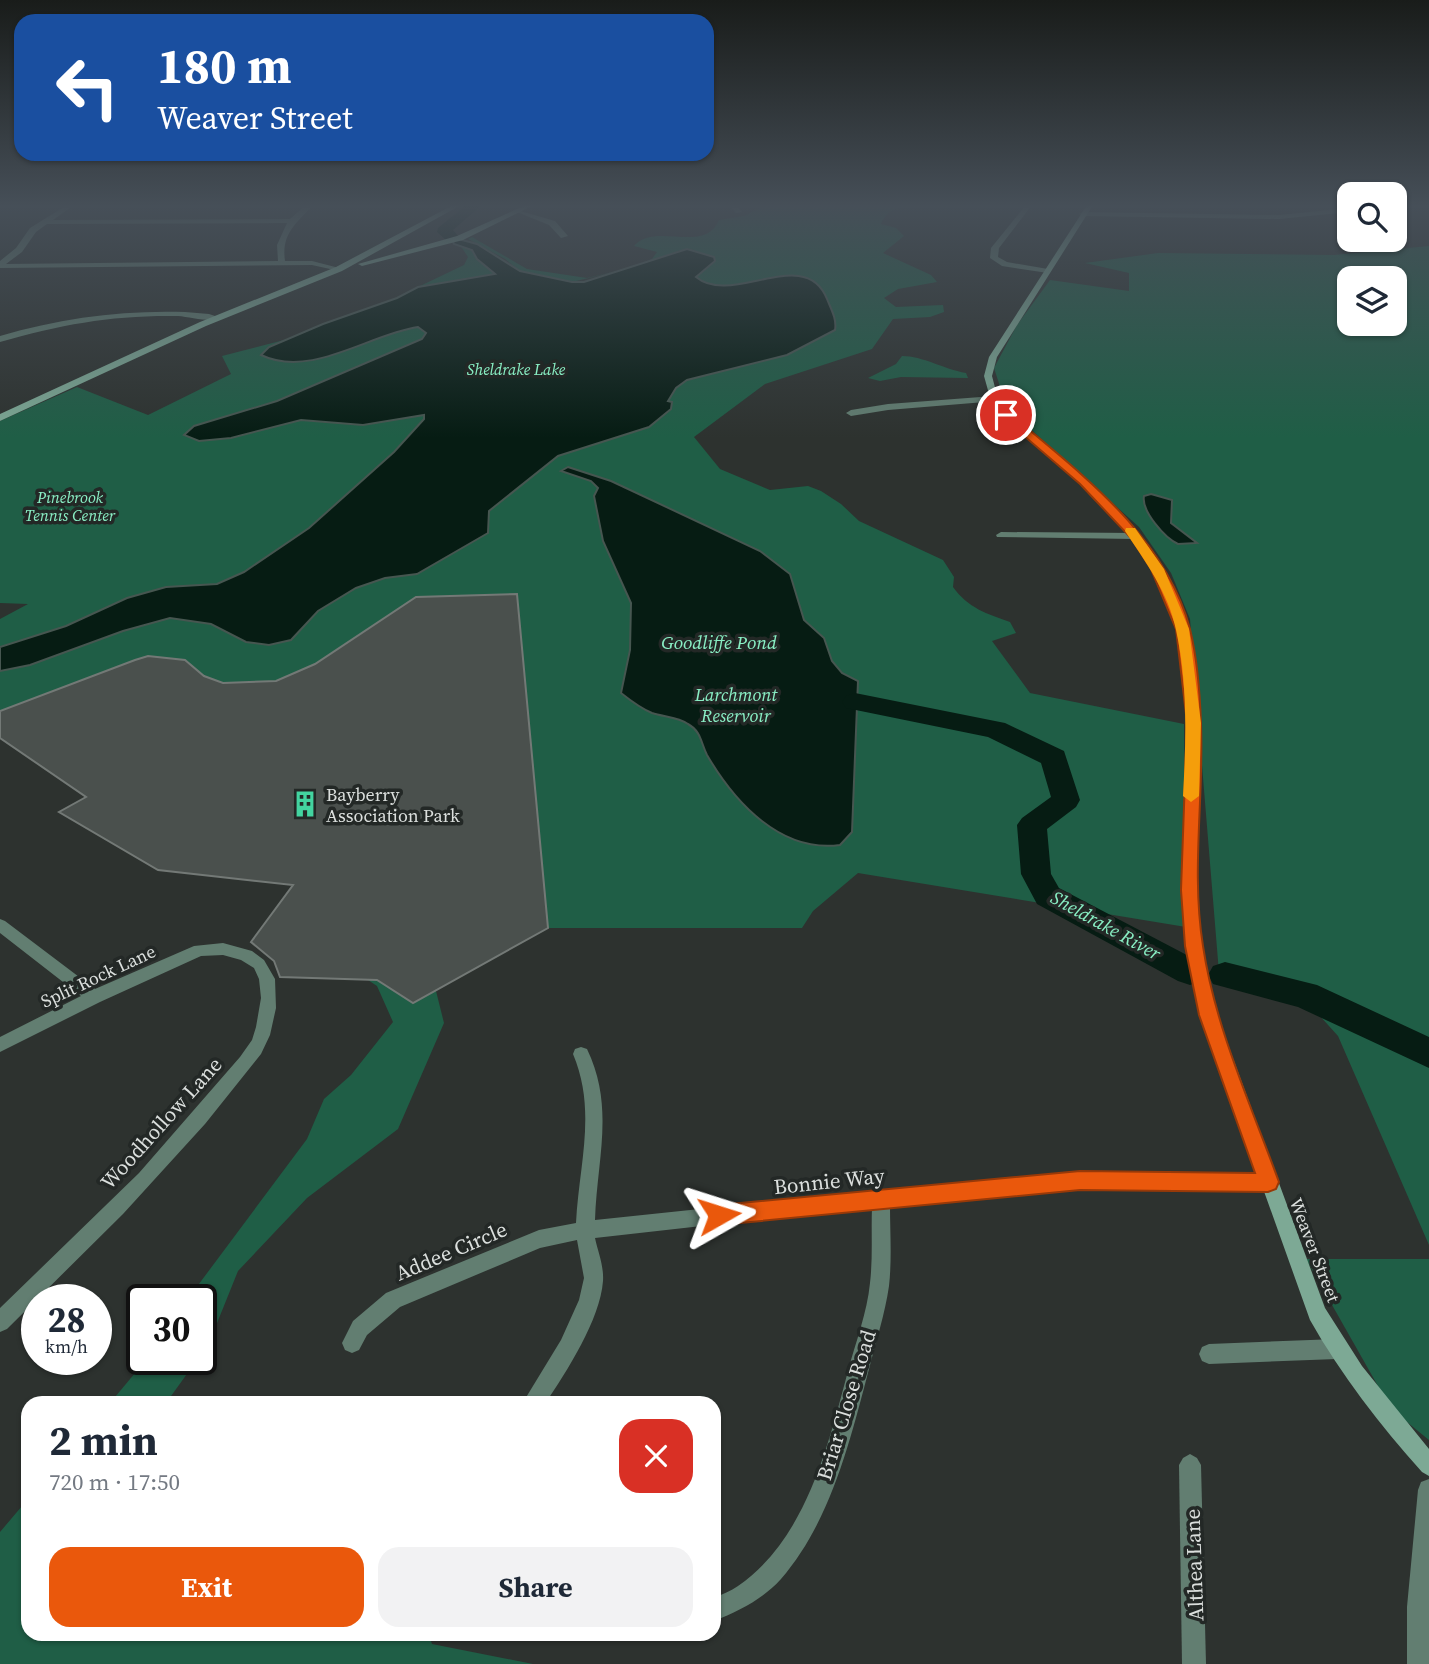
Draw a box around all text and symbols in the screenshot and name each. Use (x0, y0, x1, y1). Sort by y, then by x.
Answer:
text: 180 m (157, 32, 292, 99)
icon: left (42, 42, 133, 133)
text: Weaver Street (157, 96, 353, 140)
map controls (1337, 182, 1407, 336)
button: search (1337, 182, 1407, 252)
button: layers (1337, 266, 1407, 336)
water label: Sheldrake Lake (467, 358, 566, 380)
pin (976, 385, 1036, 445)
icon: arrive (987, 396, 1025, 434)
park label: Pinebrook Tennis Center (25, 486, 116, 526)
water label: Goodliffe Pond (661, 629, 777, 655)
park label: Larchmont Reservoir (694, 682, 778, 728)
place label: Bayberry Association Park (326, 782, 460, 828)
building icon: Bayberry Association Park (290, 789, 320, 819)
water label: Sheldrake River (1046, 884, 1167, 967)
street label: Split Rock Lane (36, 938, 160, 1014)
street label: Woodhollow Lane (94, 1050, 228, 1196)
street label: Bonnie Way (772, 1161, 886, 1201)
position arrow (682, 1178, 756, 1252)
street label: Weaver Street (1284, 1194, 1346, 1306)
street label: Addee Circle (391, 1214, 511, 1288)
speed limit sign: 30 (126, 1284, 217, 1375)
text: 28 (48, 1296, 85, 1344)
street label: Briar Close Road (809, 1326, 883, 1484)
text: km/h (45, 1334, 88, 1359)
text: 2 min (49, 1411, 158, 1469)
button: close (619, 1419, 693, 1493)
text: 720 m · 17:50 (49, 1466, 180, 1498)
street label: Althea Lane (1178, 1508, 1210, 1622)
button: Exit (49, 1547, 364, 1627)
button: Share (378, 1547, 693, 1627)

